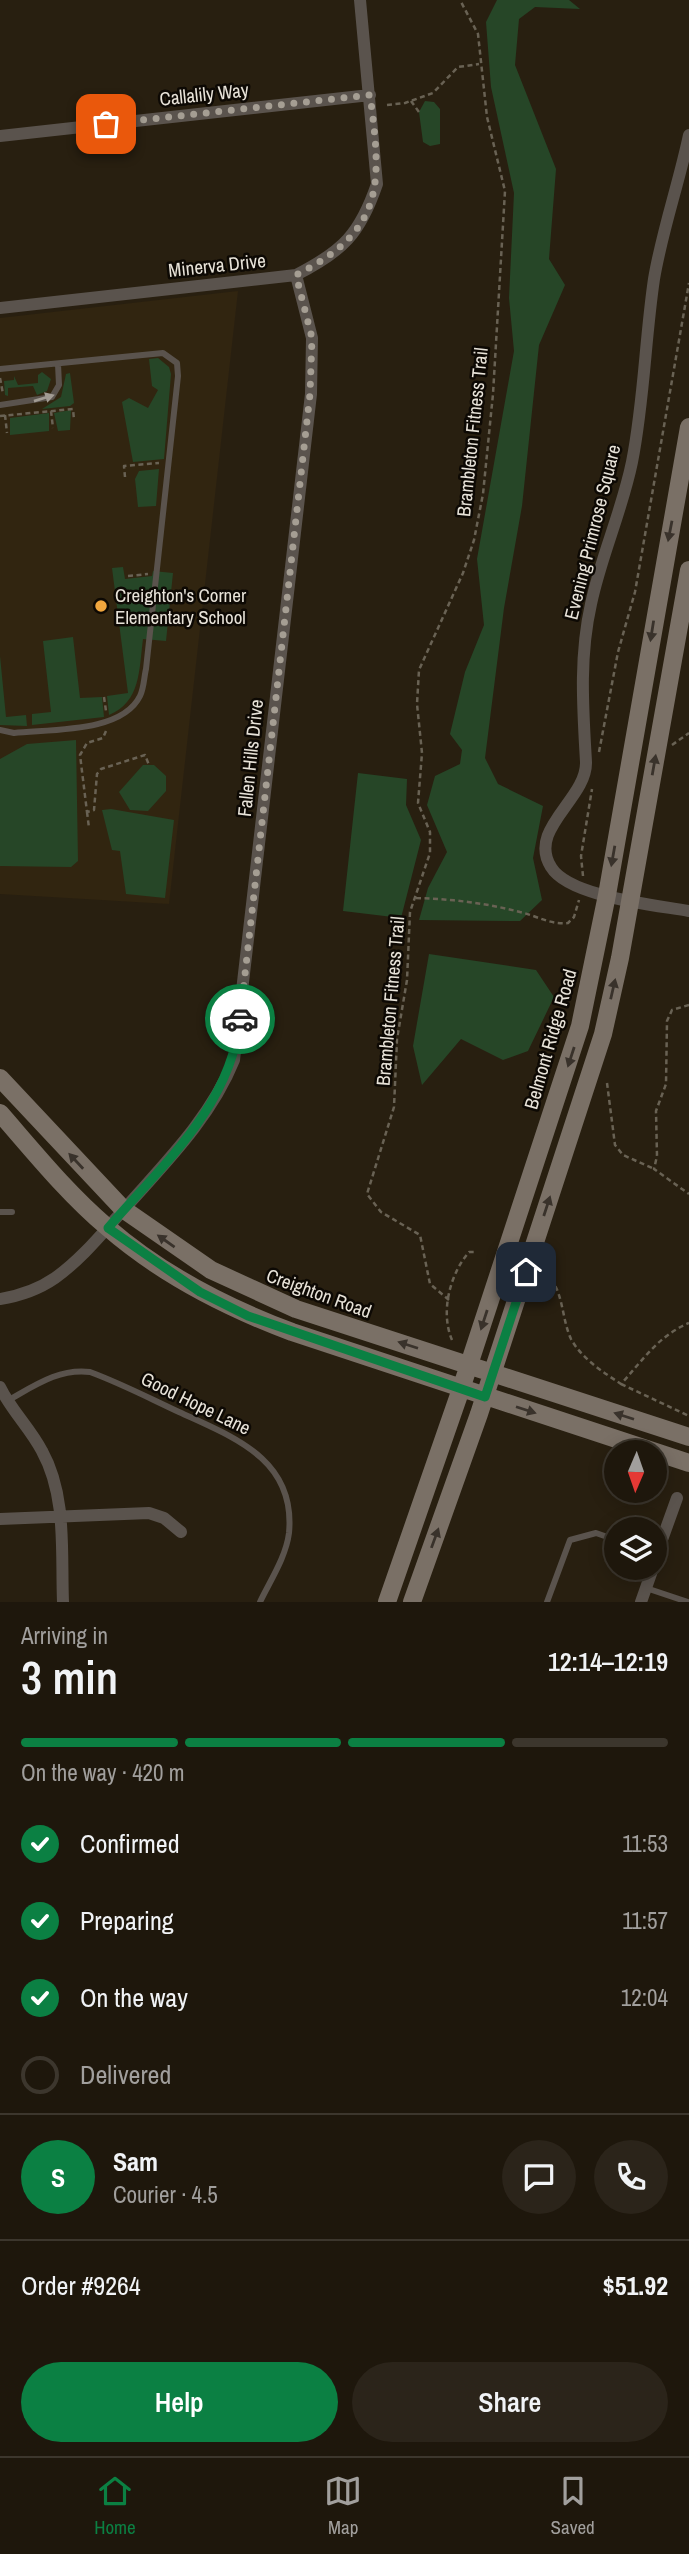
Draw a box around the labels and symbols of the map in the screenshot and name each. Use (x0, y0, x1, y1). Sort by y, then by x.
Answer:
street label: Callalily Way (158, 76, 250, 112)
pin (76, 94, 136, 154)
street label: Minerva Drive (167, 247, 267, 283)
street label: Brambleton Fitness Trail (450, 346, 494, 518)
one-way arrow (33, 392, 54, 403)
street label: Evening Primrose Square (558, 442, 626, 622)
one-way arrow (664, 520, 675, 542)
place label: Creighton's Corner Elementary School (115, 582, 247, 630)
marker: Creighton's Corner Elementary School (93, 598, 109, 614)
one-way arrow (646, 620, 657, 642)
street label: Fallen Hills Drive (231, 698, 269, 818)
one-way arrow (649, 754, 660, 776)
one-way arrow (607, 846, 618, 868)
street label: Brambleton Fitness Trail (370, 915, 410, 1087)
street label: Belmont Ridge Road (518, 966, 582, 1112)
one-way arrow (608, 978, 619, 1000)
courier (205, 984, 275, 1054)
one-way arrow (565, 1047, 575, 1068)
one-way arrow (68, 1153, 84, 1170)
one-way arrow (543, 1196, 553, 1217)
one-way arrow (157, 1235, 176, 1248)
pin (496, 1242, 556, 1302)
street label: Creighton Road (263, 1262, 375, 1324)
one-way arrow (478, 1309, 489, 1330)
one-way arrow (397, 1340, 418, 1350)
street label: Good Hope Lane (137, 1365, 255, 1441)
one-way arrow (516, 1405, 537, 1416)
one-way arrow (613, 1410, 634, 1421)
north arrow (604, 1440, 667, 1503)
one-way arrow (430, 1527, 441, 1548)

